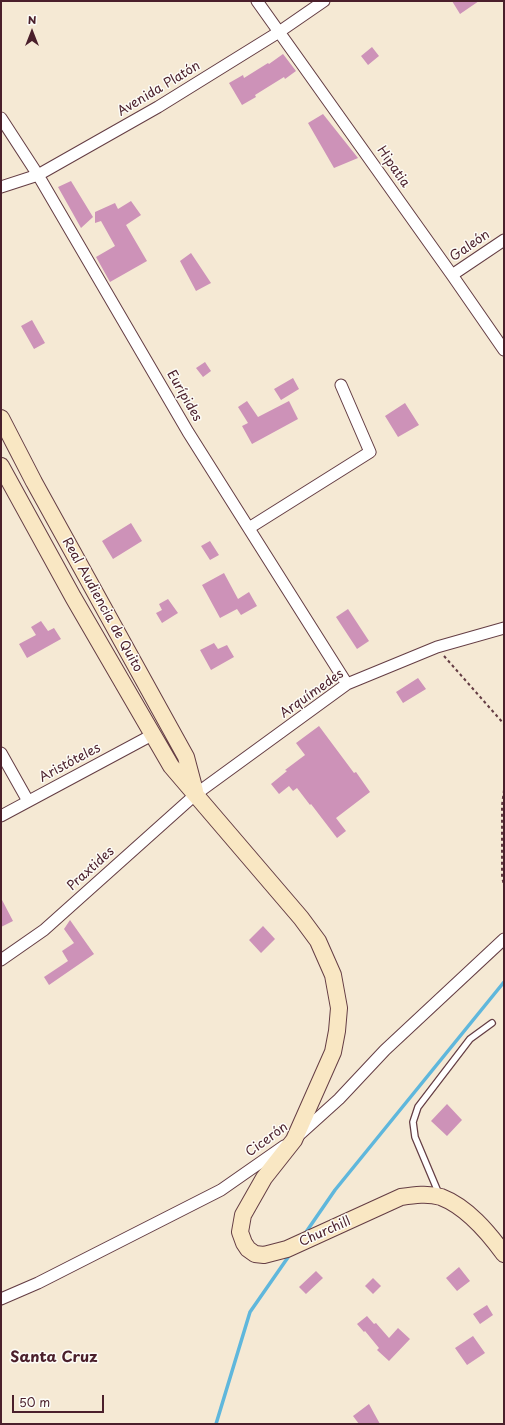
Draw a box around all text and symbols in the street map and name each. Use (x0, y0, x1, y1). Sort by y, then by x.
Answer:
text: N (28, 11, 36, 28)
north arrow (12, 12, 52, 52)
street label: Avenida Platón (115, 58, 203, 120)
street label: Hipatia (373, 143, 413, 191)
street label: Galeón (447, 227, 493, 265)
street label: Eurípides (163, 368, 205, 424)
street label: Real Audiencia de Quito (59, 535, 145, 675)
street label: Arquímedes (277, 666, 347, 722)
street label: Aristóteles (37, 740, 103, 786)
street label: Praxtides (64, 844, 118, 894)
street label: Cicerón (243, 1119, 291, 1161)
street label: Churchill (297, 1214, 353, 1250)
district label: Santa Cruz (10, 1349, 98, 1367)
scale bar (14, 1387, 106, 1413)
text: 50 m (19, 1393, 50, 1411)

